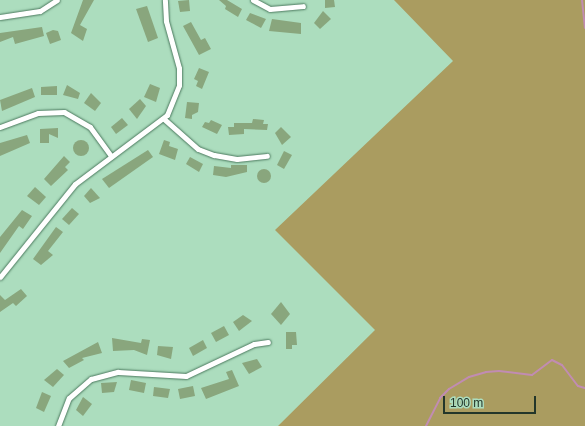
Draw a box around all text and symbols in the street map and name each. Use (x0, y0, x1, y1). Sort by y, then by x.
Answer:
scale bar (445, 388, 538, 414)
text: 100 m (450, 396, 483, 410)

